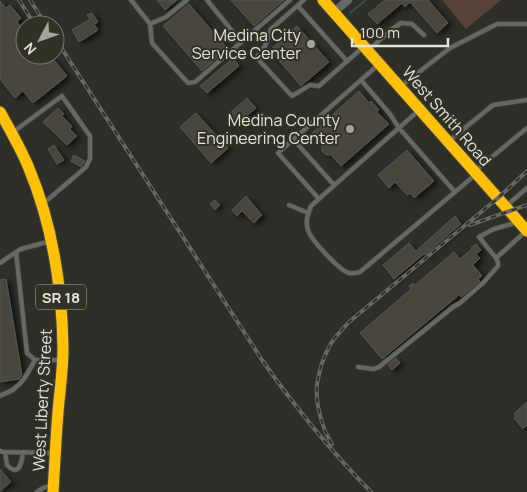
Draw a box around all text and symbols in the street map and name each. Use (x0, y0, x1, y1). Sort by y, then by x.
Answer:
north arrow (15, 15, 65, 65)
scale bar (352, 15, 448, 47)
text: 100 m (360, 22, 400, 43)
place label: Medina City Service Center (192, 24, 302, 64)
marker: Medina City Service Center (305, 38, 317, 50)
text: N (19, 39, 40, 59)
street label: West Smith Road (398, 61, 496, 171)
place label: Medina County Engineering Center (197, 109, 341, 149)
marker: Medina County Engineering Center (344, 123, 356, 135)
road number: SR 18 (36, 284, 86, 310)
street label: West Liberty Street (27, 328, 57, 472)

